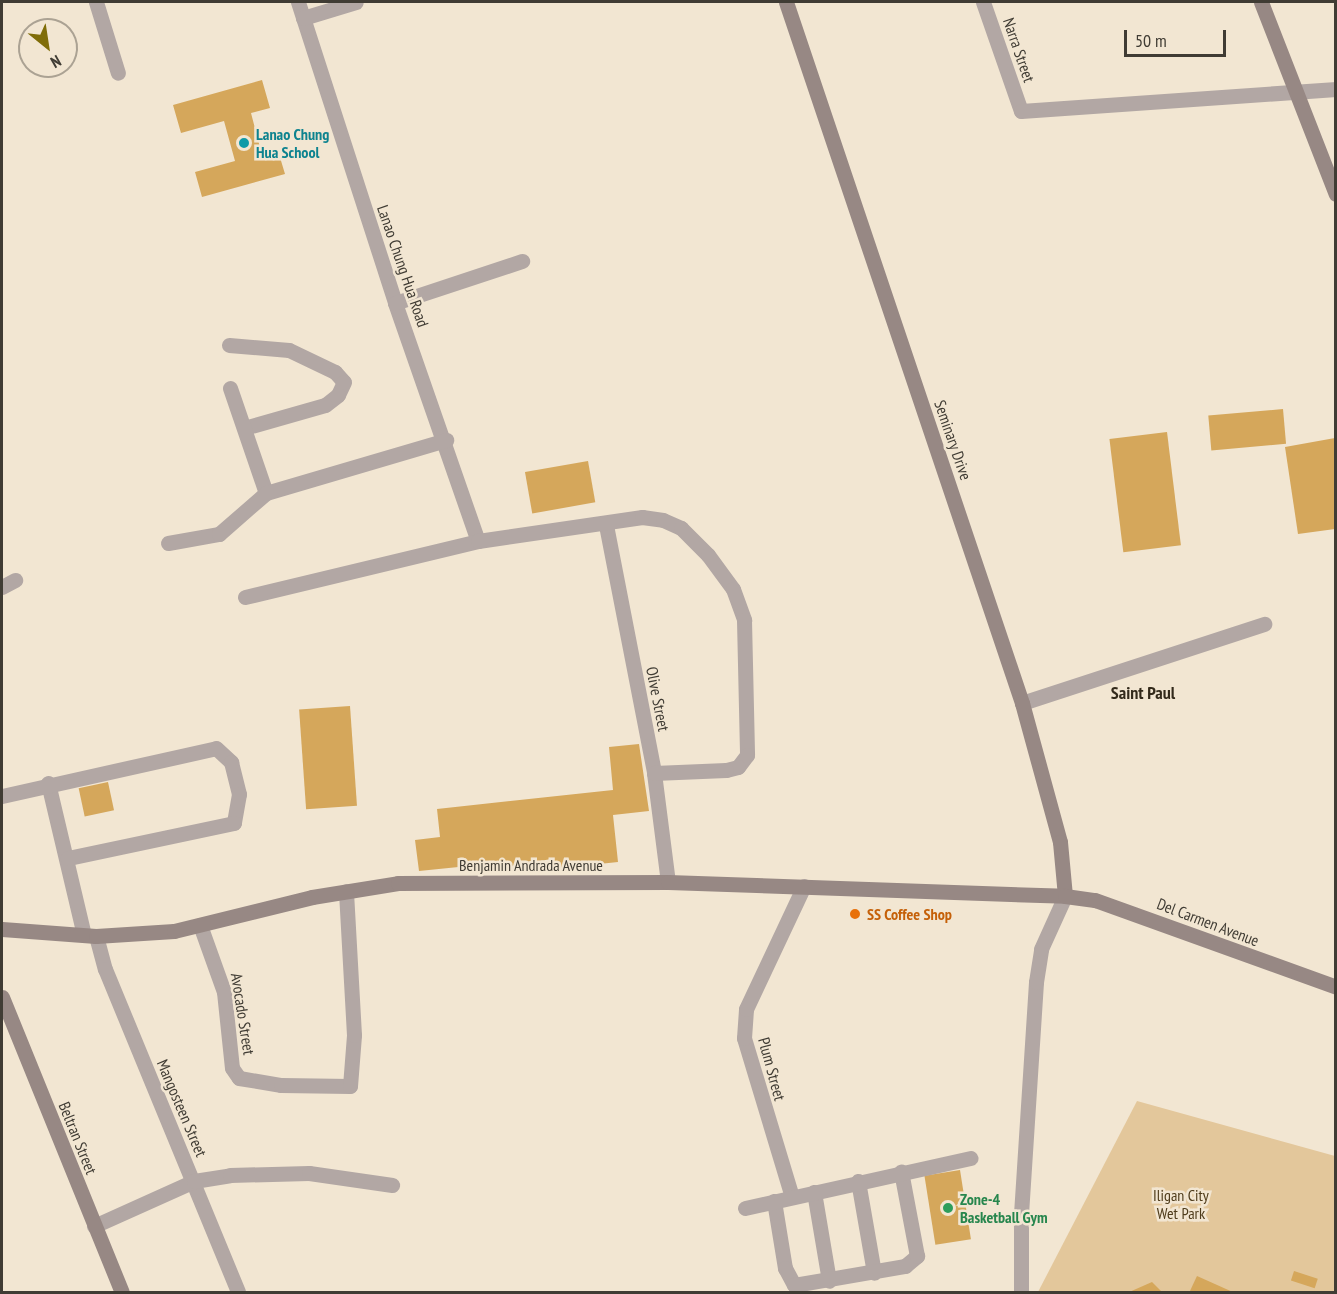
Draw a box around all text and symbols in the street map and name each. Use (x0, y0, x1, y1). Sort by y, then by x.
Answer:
street label: Narra Street (999, 15, 1039, 85)
north arrow (18, 18, 78, 78)
scale bar (1127, 18, 1229, 56)
text: 50 m (1135, 29, 1167, 52)
text: N (47, 51, 65, 73)
place label: Lanao Chung Hua School (256, 124, 329, 162)
marker: Lanao Chung Hua School (237, 136, 251, 150)
street label: Lanao Chung Hua Road (373, 202, 433, 330)
street label: Seminary Drive (930, 397, 976, 483)
street label: Olive Street (642, 665, 674, 733)
district label: Saint Paul (1111, 682, 1175, 704)
street label: Benjamin Andrada Avenue (459, 855, 603, 875)
street label: Del Carmen Avenue (1154, 894, 1262, 950)
place label: SS Coffee Shop (867, 904, 952, 924)
marker: SS Coffee Shop (848, 907, 862, 921)
street label: Avocado Street (227, 972, 259, 1056)
street label: Plum Street (754, 1035, 790, 1103)
street label: Mangosteen Street (153, 1057, 211, 1159)
street label: Beltran Street (55, 1099, 101, 1177)
park label: Iligan City Wet Park (1153, 1185, 1209, 1223)
place label: Zone-4 Basketball Gym (960, 1189, 1048, 1227)
marker: Zone-4 Basketball Gym (941, 1201, 955, 1215)

